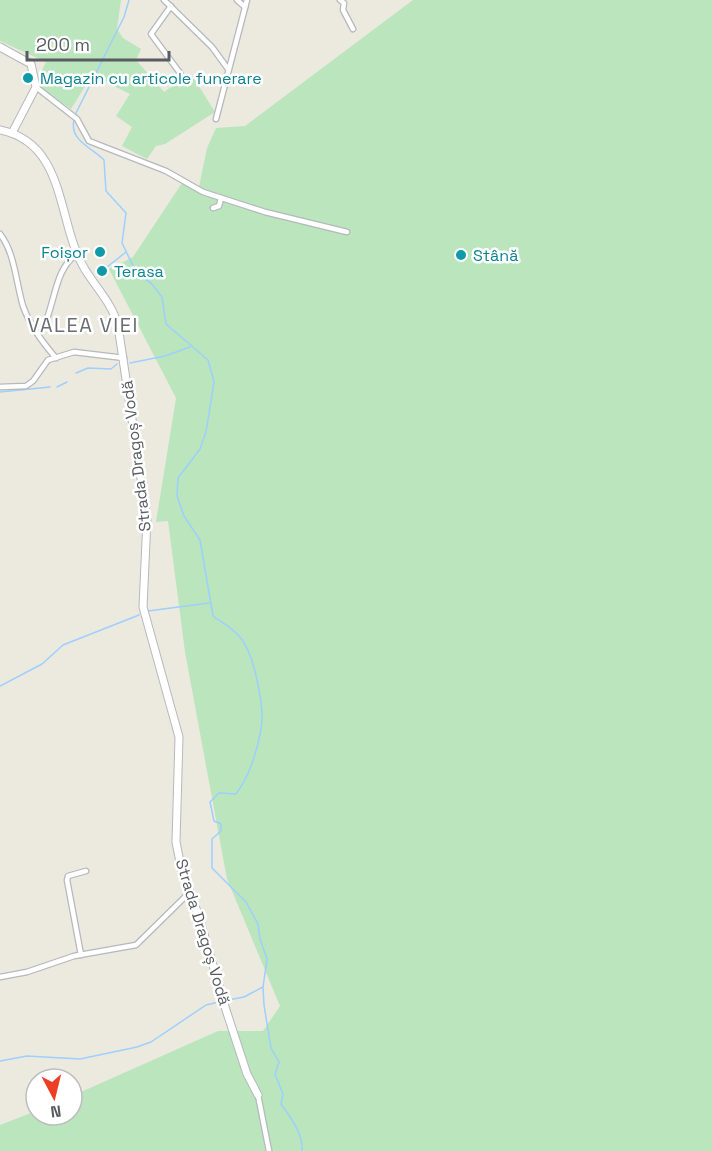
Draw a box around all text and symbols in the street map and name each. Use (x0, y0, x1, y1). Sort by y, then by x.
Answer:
scale bar (27, 24, 170, 62)
text: 200 m (36, 33, 90, 56)
place label: Magazin cu articole funerare (40, 68, 262, 89)
marker: Magazin cu articole funerare (21, 71, 35, 85)
place label: Foișor (41, 242, 88, 263)
marker: Foișor (93, 245, 107, 259)
place label: Stână (473, 245, 518, 266)
marker: Stână (454, 248, 468, 262)
place label: Terasa (114, 261, 164, 282)
marker: Terasa (95, 264, 109, 278)
district label: VALEA VIEI (27, 312, 139, 338)
street label: Strada Dragoș Vodă (116, 379, 156, 533)
street label: Strada Dragoș Vodă (171, 856, 235, 1008)
north arrow (24, 1067, 84, 1127)
text: N (49, 1100, 62, 1122)

